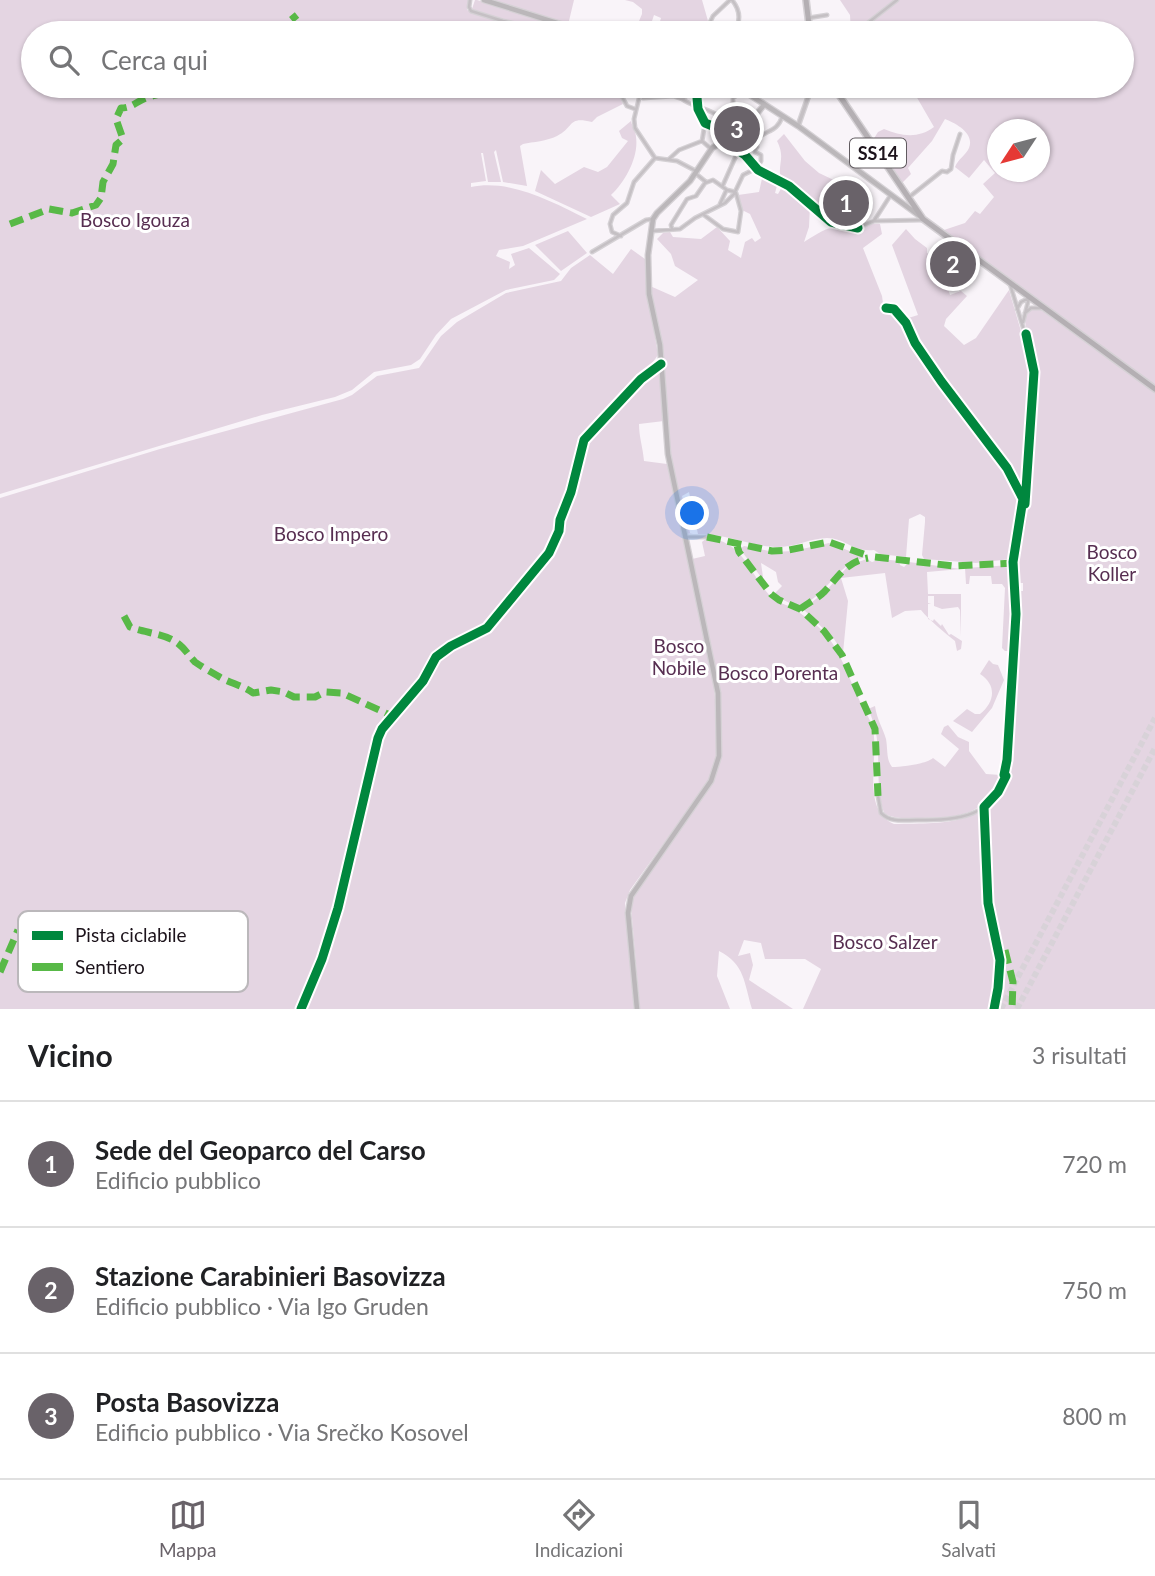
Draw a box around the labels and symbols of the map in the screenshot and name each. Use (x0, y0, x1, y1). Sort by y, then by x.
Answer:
pin: 3 (714, 103, 760, 155)
north arrow (987, 119, 1050, 182)
road number: SS14 (850, 138, 906, 168)
pin: 1 (823, 177, 869, 229)
park label: Bosco Igouza (80, 208, 190, 231)
pin: 2 (930, 238, 976, 290)
your location (675, 496, 709, 530)
park label: Bosco Impero (274, 522, 388, 545)
park label: Bosco Koller (1087, 540, 1137, 585)
park label: Bosco Nobile (652, 634, 706, 679)
park label: Bosco Porenta (718, 661, 838, 684)
legend (18, 911, 248, 992)
text: Pista ciclabile (75, 923, 187, 946)
park label: Bosco Salzer (832, 930, 938, 953)
text: Sentiero (75, 955, 145, 978)

